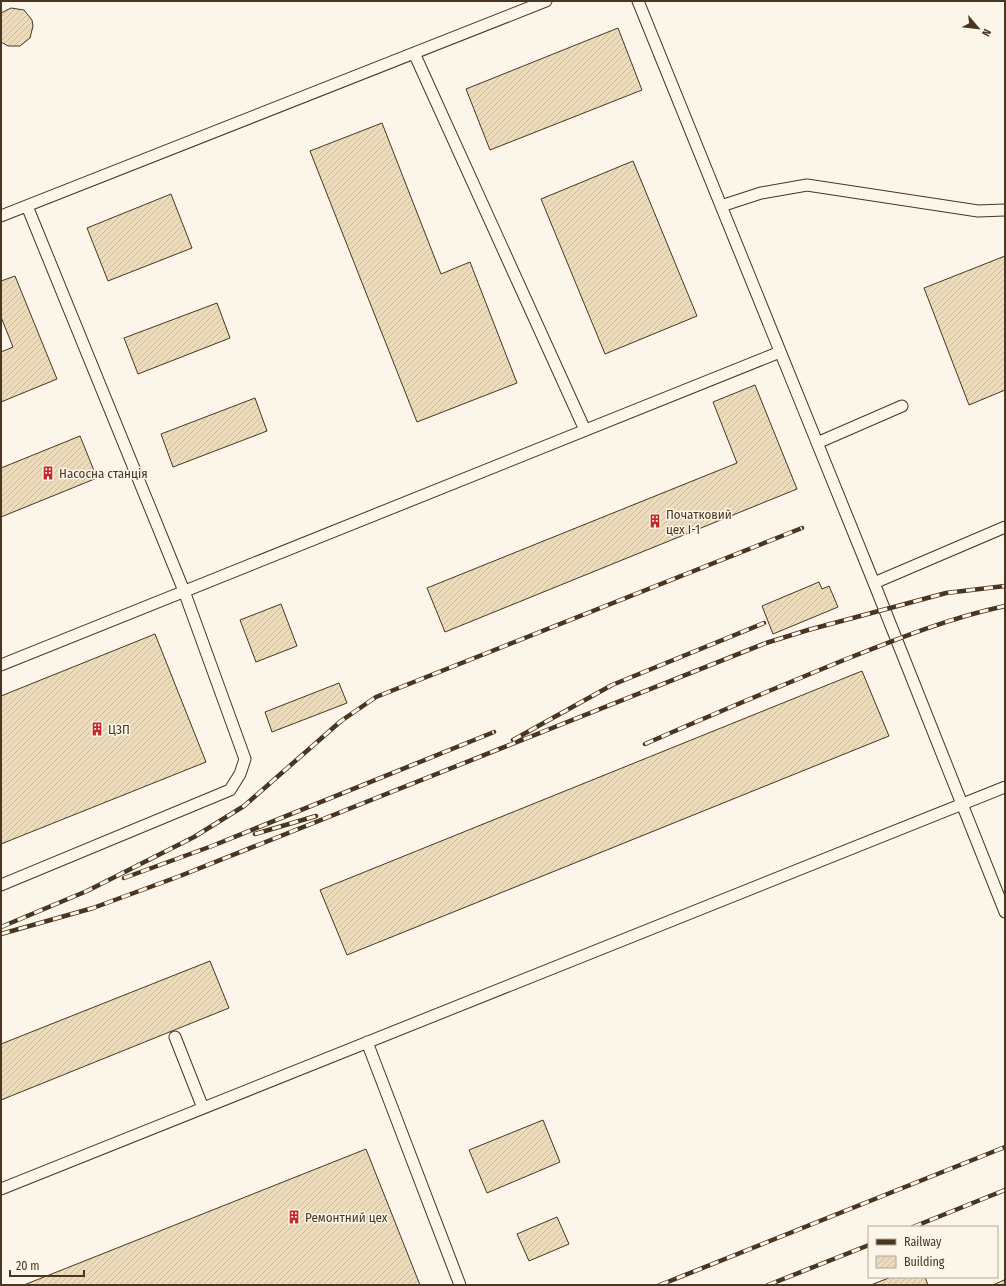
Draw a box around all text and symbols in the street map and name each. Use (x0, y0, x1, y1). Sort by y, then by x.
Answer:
north arrow (958, 8, 998, 48)
text: N (979, 26, 994, 38)
building icon: Насосна станція (40, 465, 56, 481)
place label: Насосна станція (59, 466, 148, 481)
place label: Початковий цех І-1 (666, 507, 732, 537)
building icon: Початковий цех І-1 (647, 513, 663, 529)
building icon: ЦЗП (89, 721, 105, 737)
place label: ЦЗП (108, 722, 130, 737)
building icon: Ремонтний цех (286, 1209, 302, 1225)
place label: Ремонтний цех (305, 1210, 388, 1225)
legend (868, 1226, 998, 1278)
text: Railway (904, 1235, 942, 1249)
scale bar (10, 1252, 84, 1278)
text: Building (904, 1255, 945, 1269)
text: 20 m (16, 1259, 40, 1273)

